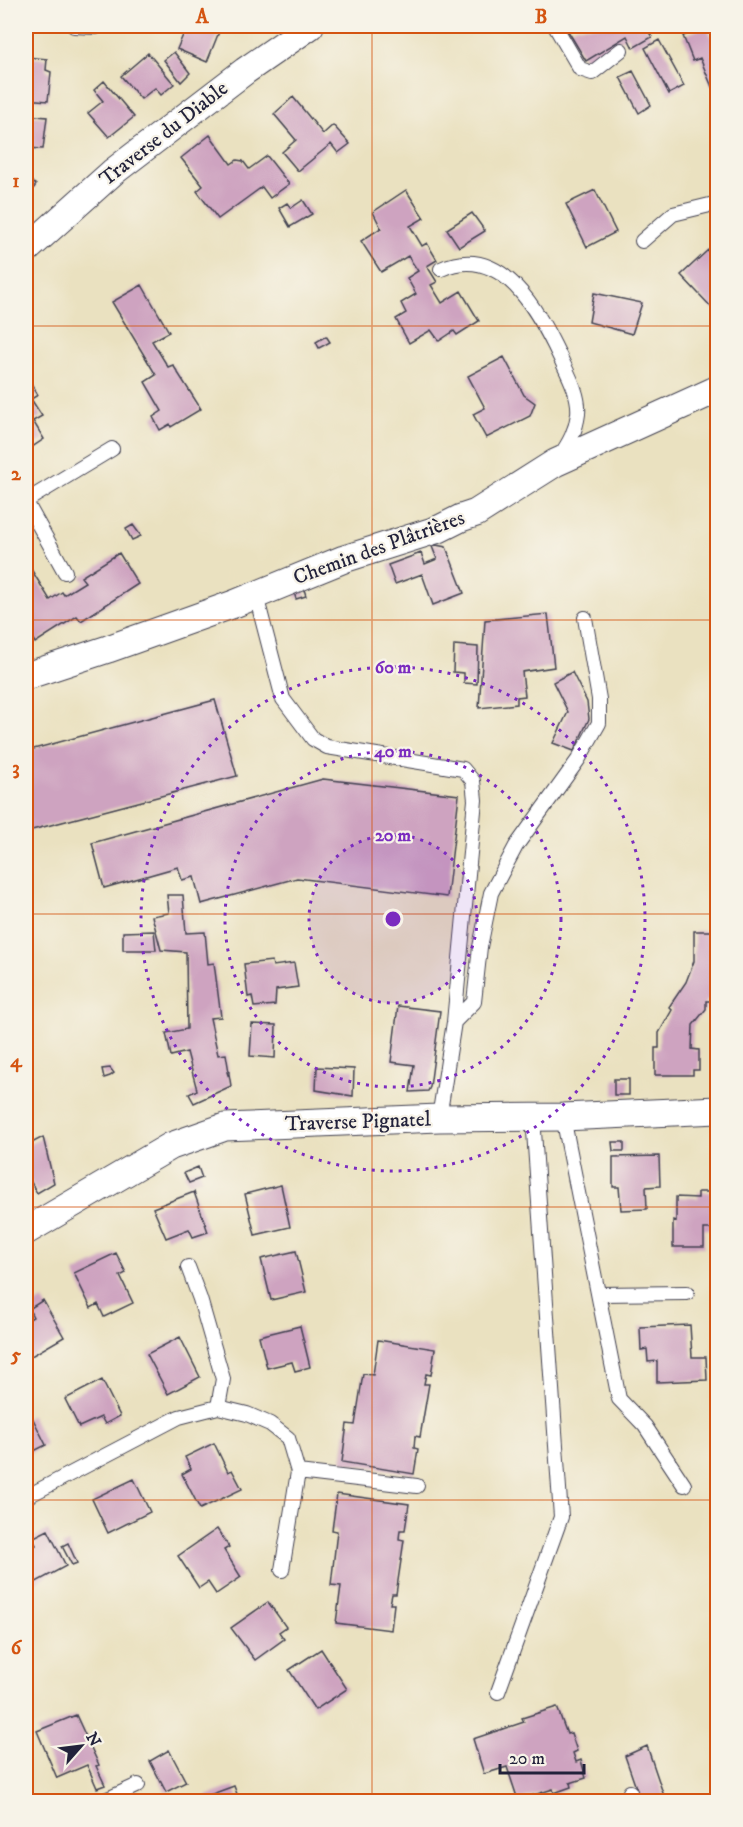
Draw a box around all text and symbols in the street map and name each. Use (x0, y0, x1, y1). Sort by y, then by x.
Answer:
text: A (195, 5, 210, 30)
text: B (535, 5, 547, 30)
street label: Traverse du Diable (94, 76, 234, 192)
text: 1 (12, 169, 20, 194)
text: 2 (11, 462, 22, 487)
street label: Chemin des Plâtrières (290, 505, 468, 591)
text: 60 m (375, 657, 412, 679)
text: 40 m (373, 741, 412, 763)
text: 3 (12, 756, 20, 781)
text: 20 m (375, 825, 411, 847)
centre of rings (383, 909, 403, 929)
text: 4 (10, 1049, 23, 1074)
street label: Traverse Pignatel (285, 1106, 432, 1138)
text: 5 (10, 1343, 21, 1368)
text: 6 (11, 1636, 23, 1661)
north arrow (51, 1716, 111, 1776)
text: N (81, 1729, 105, 1750)
scale bar (500, 1737, 584, 1775)
text: 20 m (509, 1748, 545, 1770)

